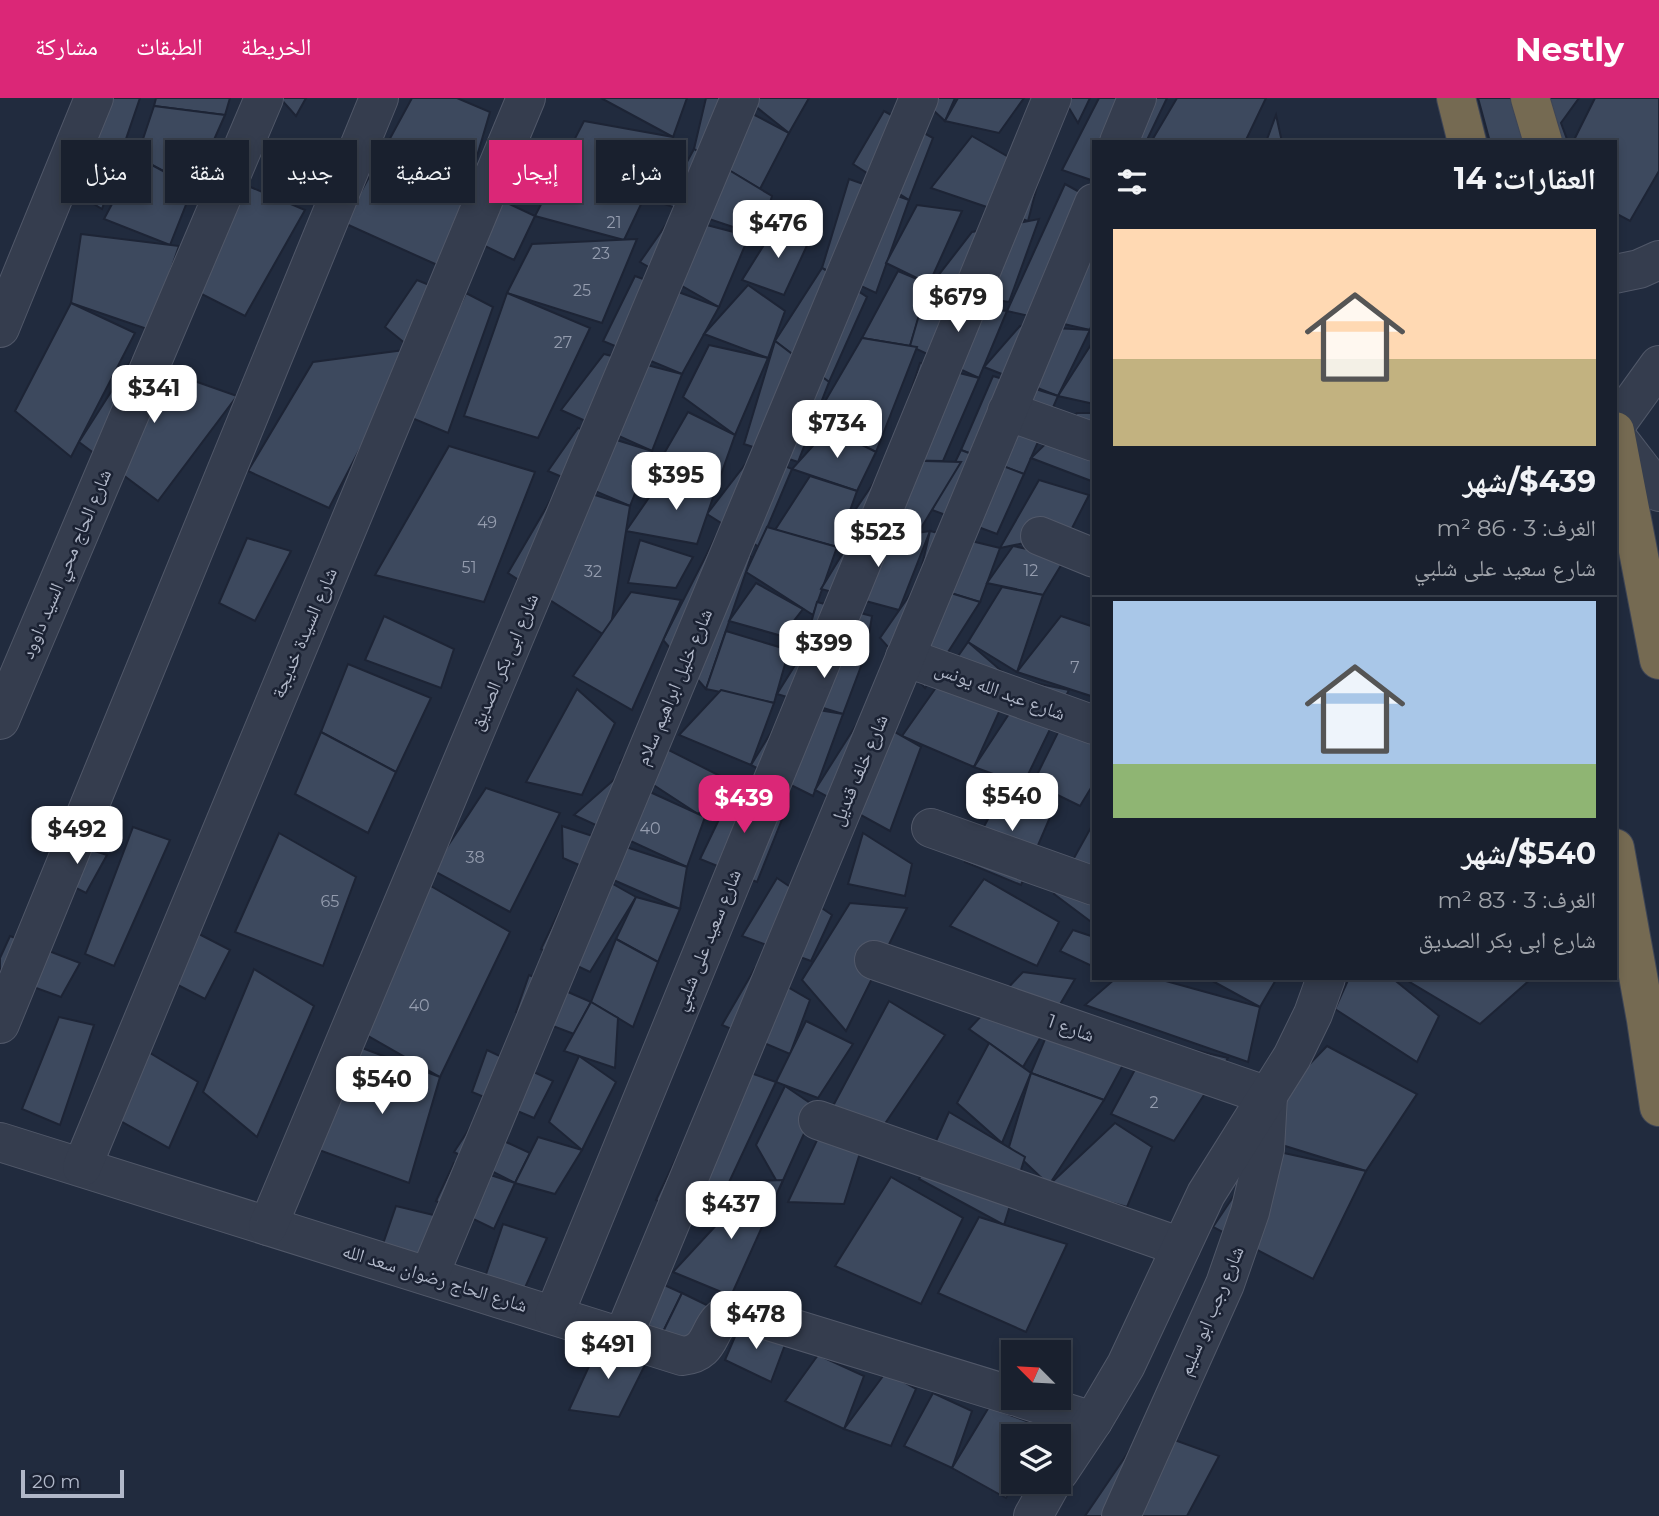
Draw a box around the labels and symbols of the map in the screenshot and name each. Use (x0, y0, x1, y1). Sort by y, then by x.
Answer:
pin: $476 (737, 200, 819, 260)
house number: 21 (607, 213, 621, 232)
house number: 23 (592, 244, 610, 263)
pin: $679 (917, 274, 999, 334)
house number: 25 (573, 281, 591, 300)
house number: 27 (554, 333, 572, 352)
pin: $341 (113, 366, 195, 425)
pin: $734 (796, 400, 878, 460)
pin: $395 (635, 452, 717, 512)
street label: شارع الحاج محي السيد داوود (16, 466, 120, 664)
pin: $523 (837, 510, 919, 569)
house number: 49 (477, 513, 497, 532)
house number: 51 (462, 558, 476, 577)
house number: 12 (1024, 561, 1038, 580)
house number: 32 (584, 562, 602, 581)
street label: شارع السيدة خديجة (266, 564, 342, 702)
street label: شارع ابى بكر الصديق (465, 590, 543, 734)
street label: شارع خليل ابراهيم سلام (631, 605, 719, 769)
pin: $399 (783, 620, 865, 680)
street label: شارع عبد الله يونس (932, 657, 1068, 725)
house number: 7 (1070, 658, 1080, 677)
street label: شارع خلف قنديل (825, 711, 893, 829)
pin: $540 (971, 774, 1053, 833)
pin: $439 (703, 776, 785, 835)
pin: $492 (36, 806, 118, 866)
house number: 40 (639, 819, 661, 838)
house number: 38 (465, 848, 485, 867)
street label: شارع سعيد على شلبي (668, 866, 749, 1015)
house number: 65 (321, 892, 339, 911)
house number: 40 (408, 996, 430, 1015)
street label: شارع 1 (1045, 1009, 1097, 1047)
pin: $540 (341, 1056, 423, 1116)
house number: 2 (1149, 1093, 1159, 1112)
pin: $437 (690, 1182, 772, 1241)
street label: شارع الحاج رضوان سعد الله (340, 1239, 530, 1317)
street label: شارع رجب ابو سليم (1173, 1243, 1250, 1380)
pin: $478 (715, 1292, 797, 1351)
pin: $491 (567, 1322, 649, 1381)
north arrow (1001, 1340, 1071, 1410)
scale bar (21, 1467, 124, 1499)

